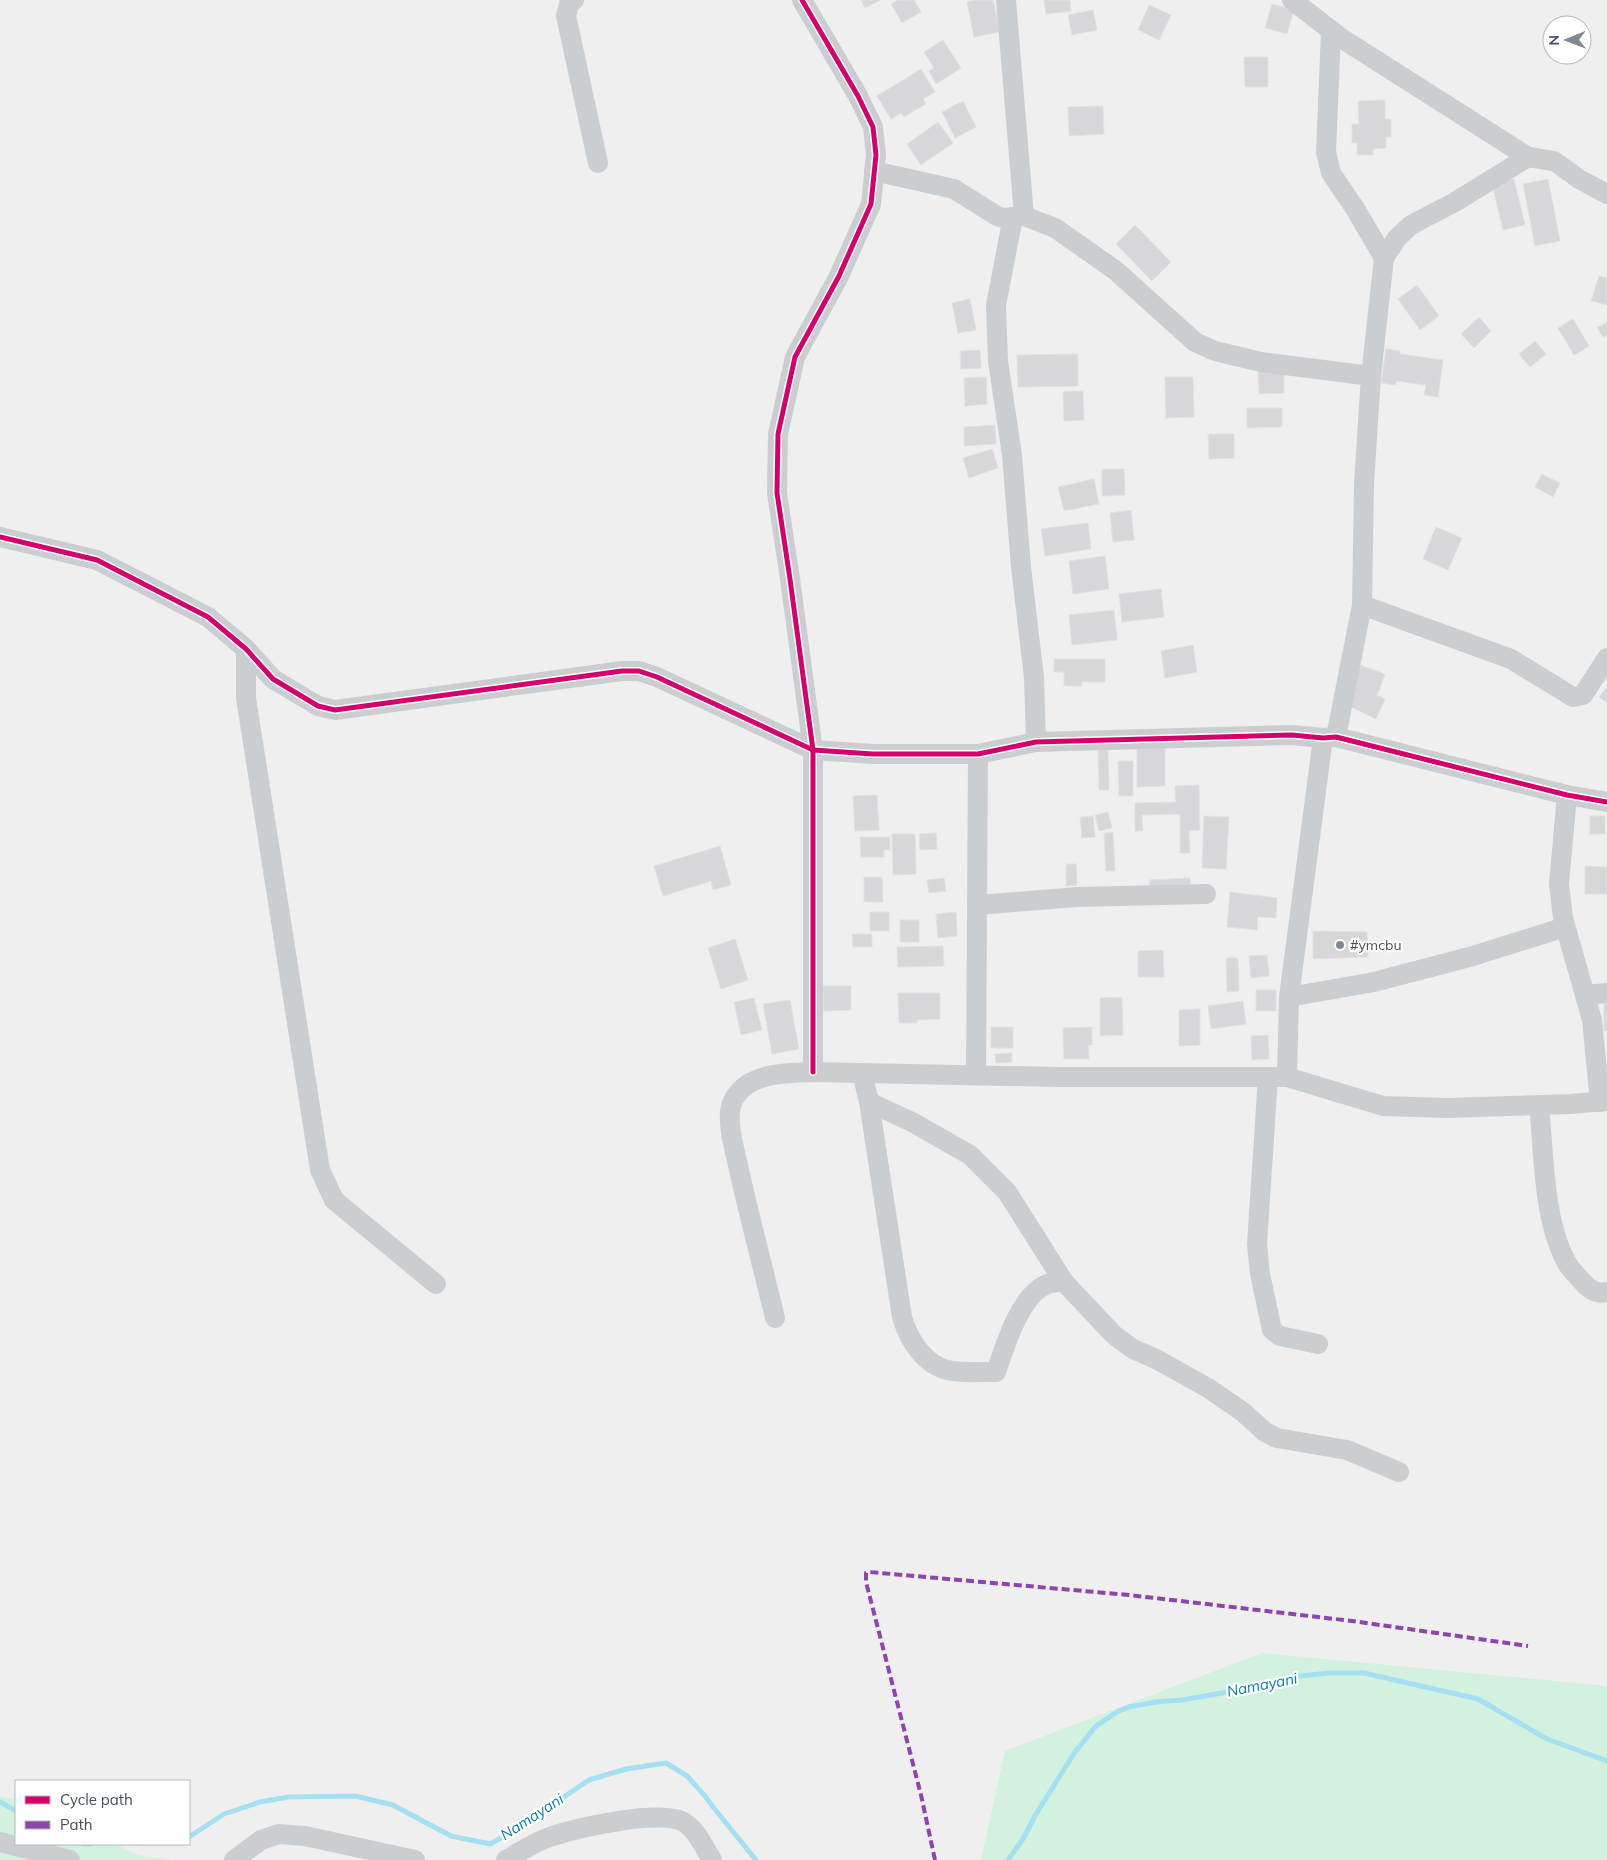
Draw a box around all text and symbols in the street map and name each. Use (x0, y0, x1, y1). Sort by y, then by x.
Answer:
north arrow (1542, 15, 1592, 65)
text: N (1545, 35, 1563, 46)
place label: #ymcbu (1350, 936, 1402, 954)
marker: #ymcbu (1334, 939, 1346, 951)
water label: Namayani (1225, 1668, 1299, 1701)
legend (15, 1780, 190, 1845)
water label: Namayani (497, 1789, 567, 1844)
text: Cycle path (60, 1790, 133, 1809)
text: Path (60, 1815, 92, 1834)

